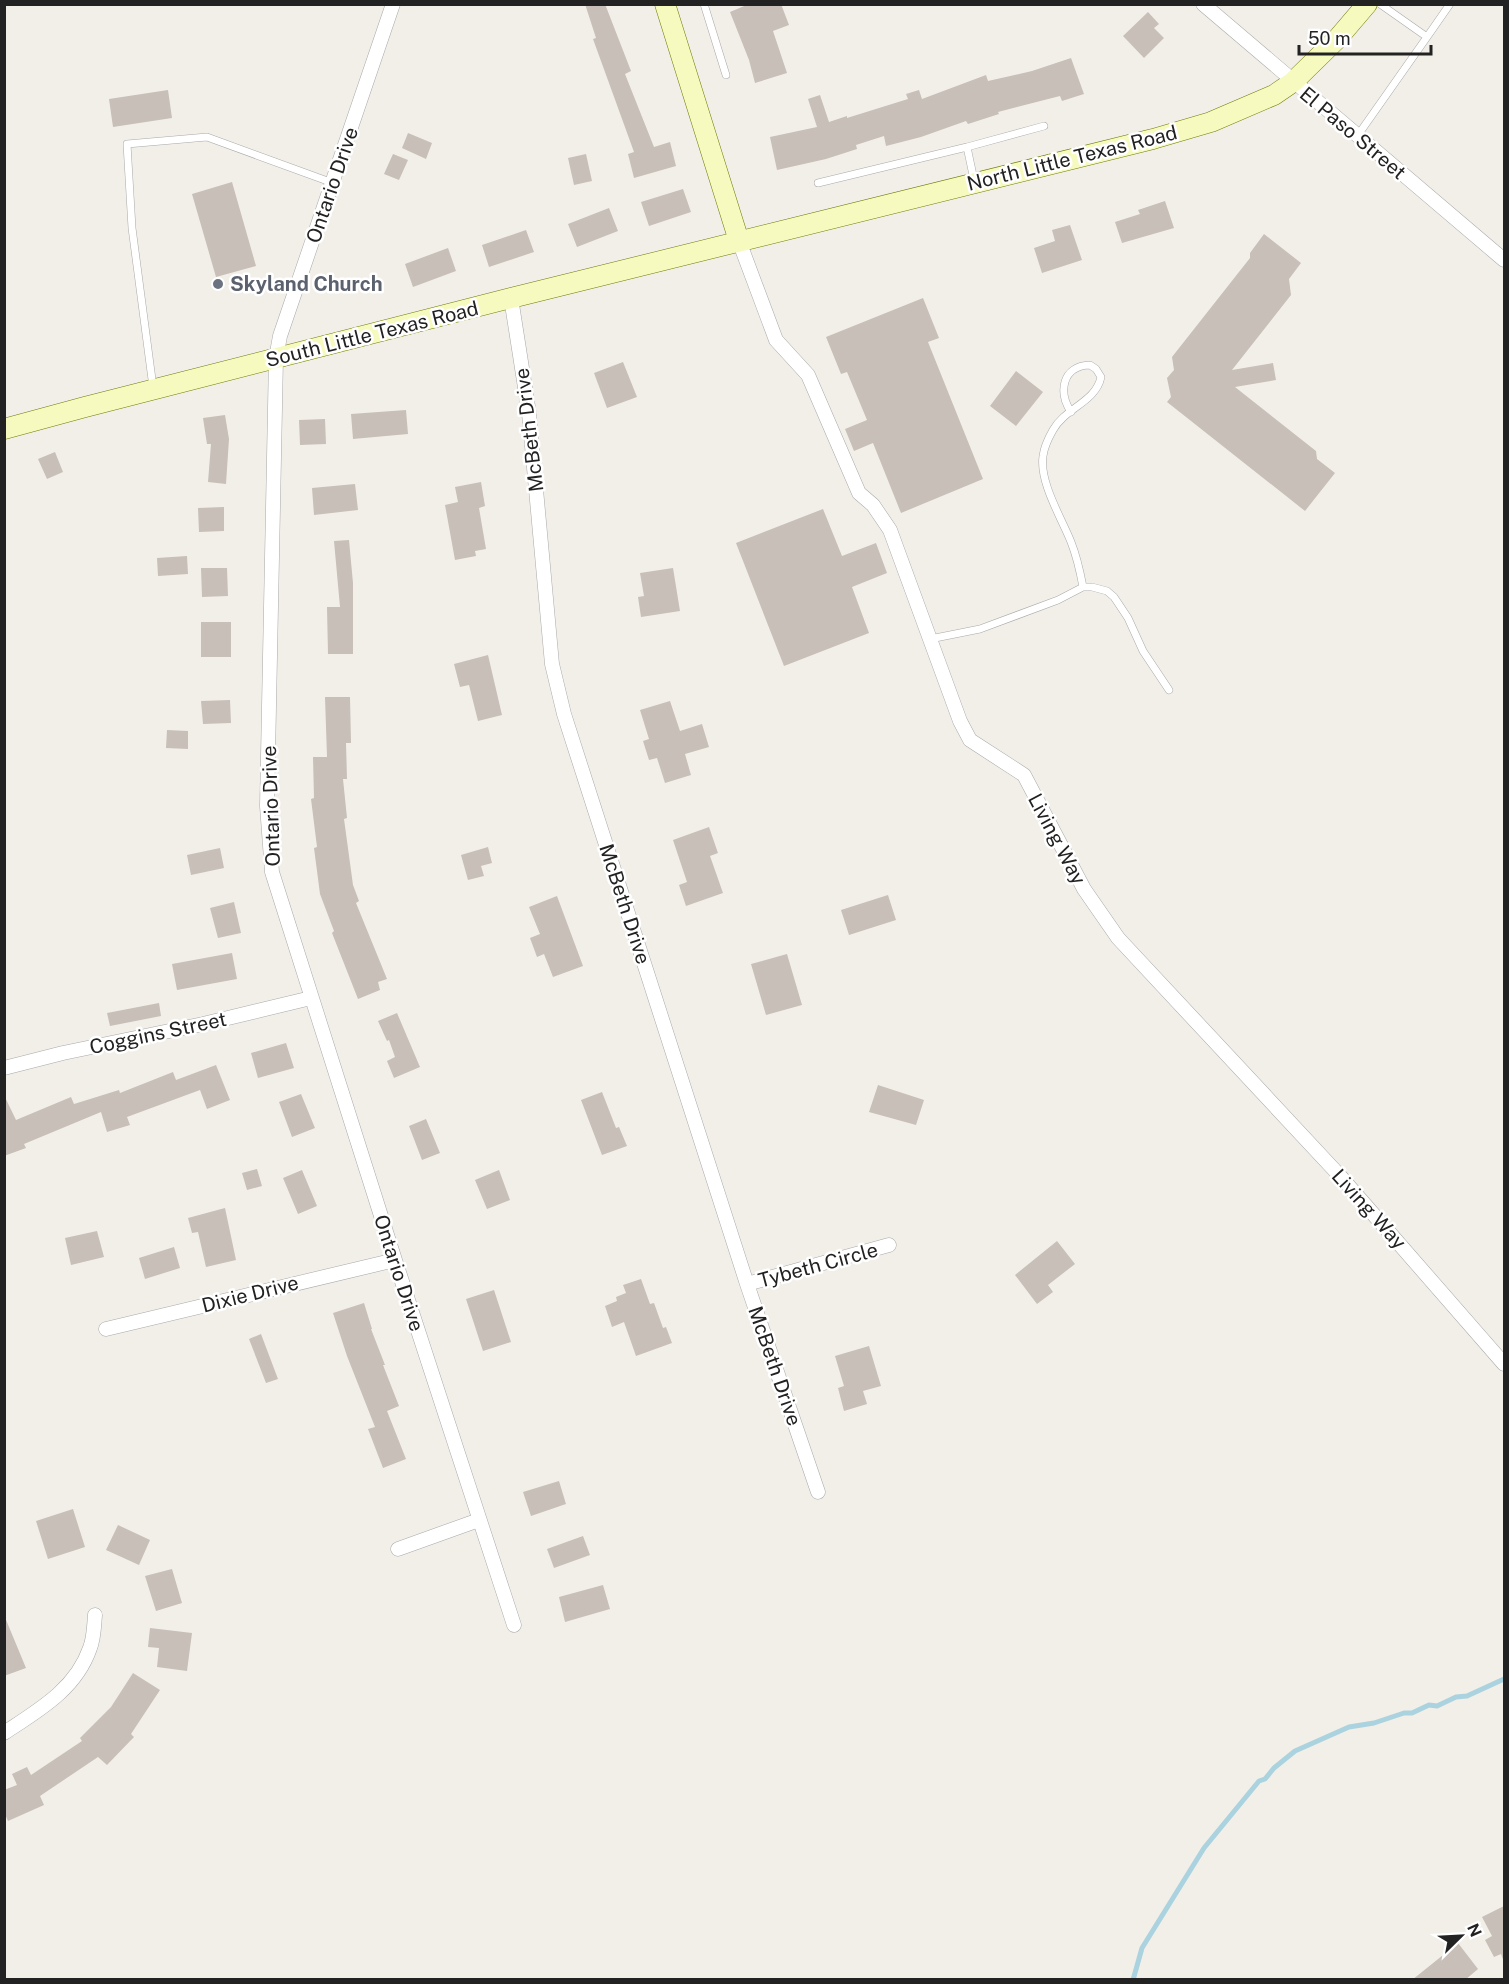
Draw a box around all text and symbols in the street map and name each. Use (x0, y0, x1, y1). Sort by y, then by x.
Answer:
scale bar (1299, 18, 1431, 56)
text: 50 m (1308, 28, 1351, 49)
street label: El Paso Street (1295, 82, 1411, 184)
street label: North Little Texas Road (964, 120, 1180, 196)
street label: Ontario Drive (301, 124, 363, 246)
place label: Skyland Church (230, 272, 383, 296)
marker: Skyland Church (211, 277, 225, 291)
street label: South Little Texas Road (263, 296, 481, 372)
street label: McBeth Drive (509, 367, 549, 493)
street label: Ontario Drive (257, 745, 285, 867)
street label: Living Way (1023, 789, 1091, 889)
street label: McBeth Drive (594, 841, 656, 967)
street label: Coggins Street (87, 1007, 229, 1059)
street label: Living Way (1327, 1164, 1411, 1254)
street label: Ontario Drive (369, 1212, 429, 1334)
street label: Tybeth Circle (756, 1238, 880, 1292)
street label: Dixie Drive (199, 1270, 301, 1318)
street label: McBeth Drive (743, 1303, 807, 1429)
north arrow (1431, 1906, 1491, 1966)
text: N (1463, 1921, 1485, 1940)

